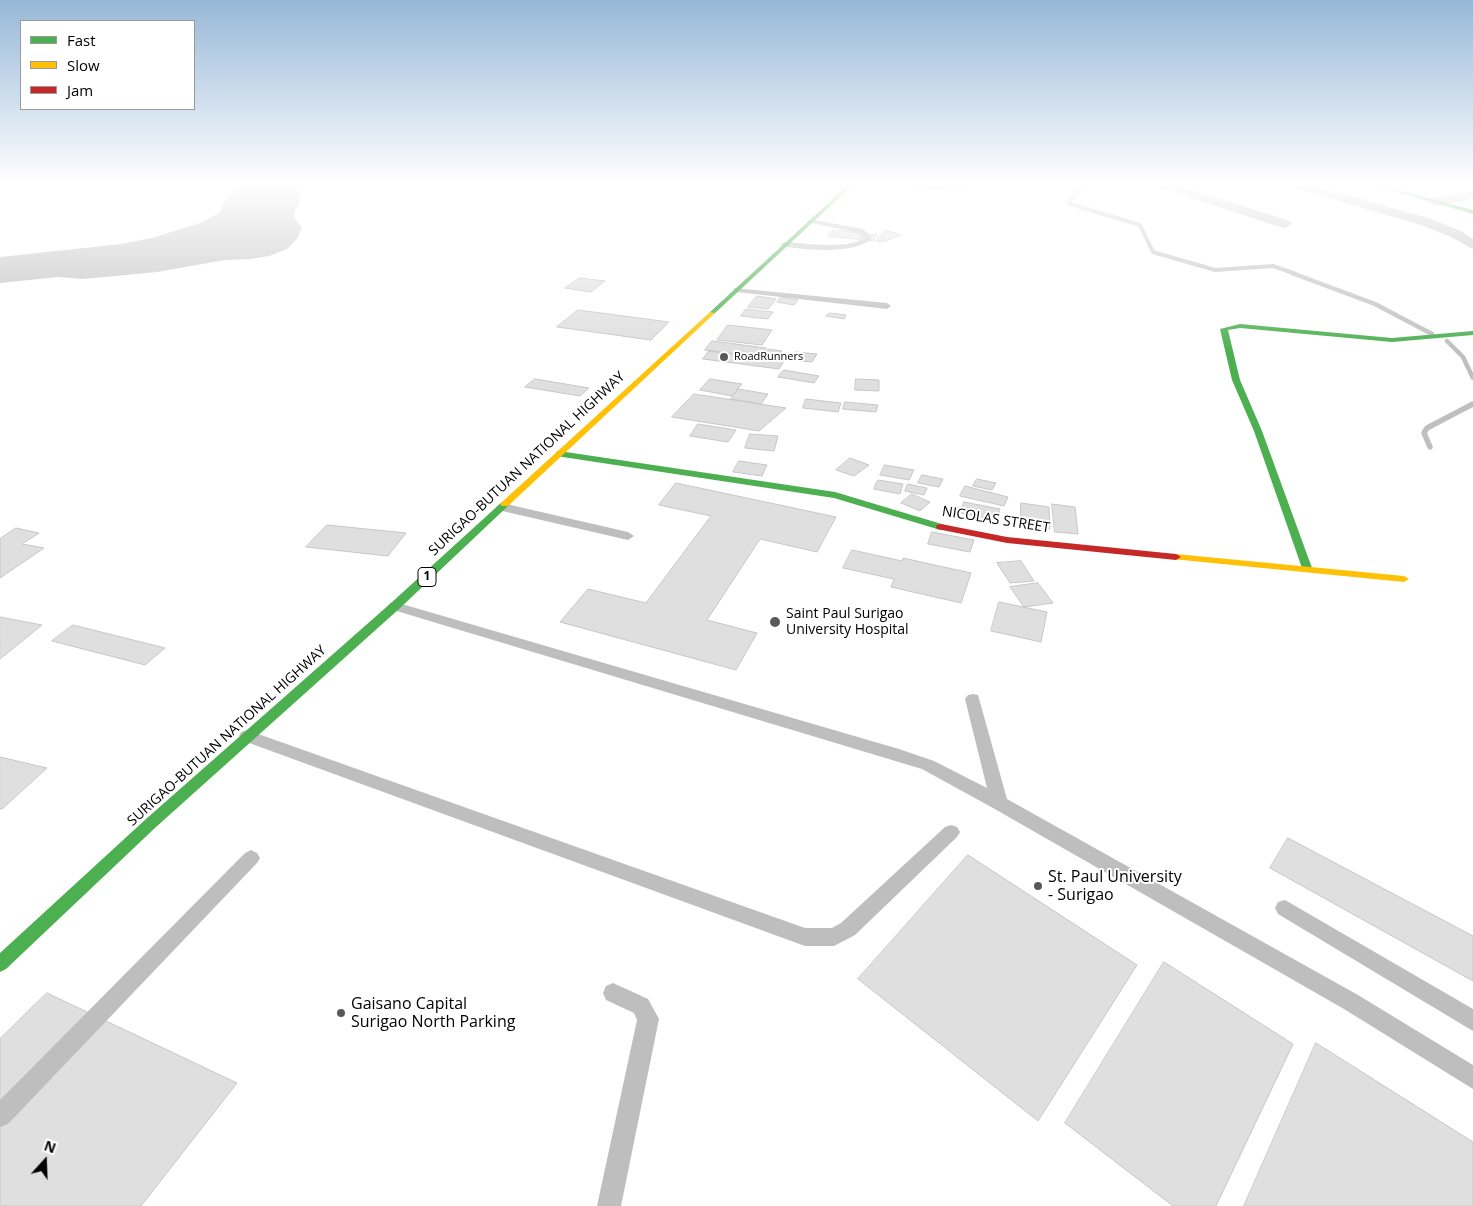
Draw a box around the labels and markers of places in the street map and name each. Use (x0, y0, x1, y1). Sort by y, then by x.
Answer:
place label: RoadRunners (734, 350, 803, 364)
marker: RoadRunners (718, 351, 730, 363)
place label: Saint Paul Surigao University Hospital (786, 606, 909, 638)
marker: Saint Paul Surigao University Hospital (768, 615, 782, 629)
place label: St. Paul University - Surigao (1048, 867, 1182, 905)
marker: St. Paul University - Surigao (1032, 880, 1044, 892)
place label: Gaisano Capital Surigao North Parking (351, 994, 515, 1032)
marker: Gaisano Capital Surigao North Parking (335, 1007, 347, 1019)

